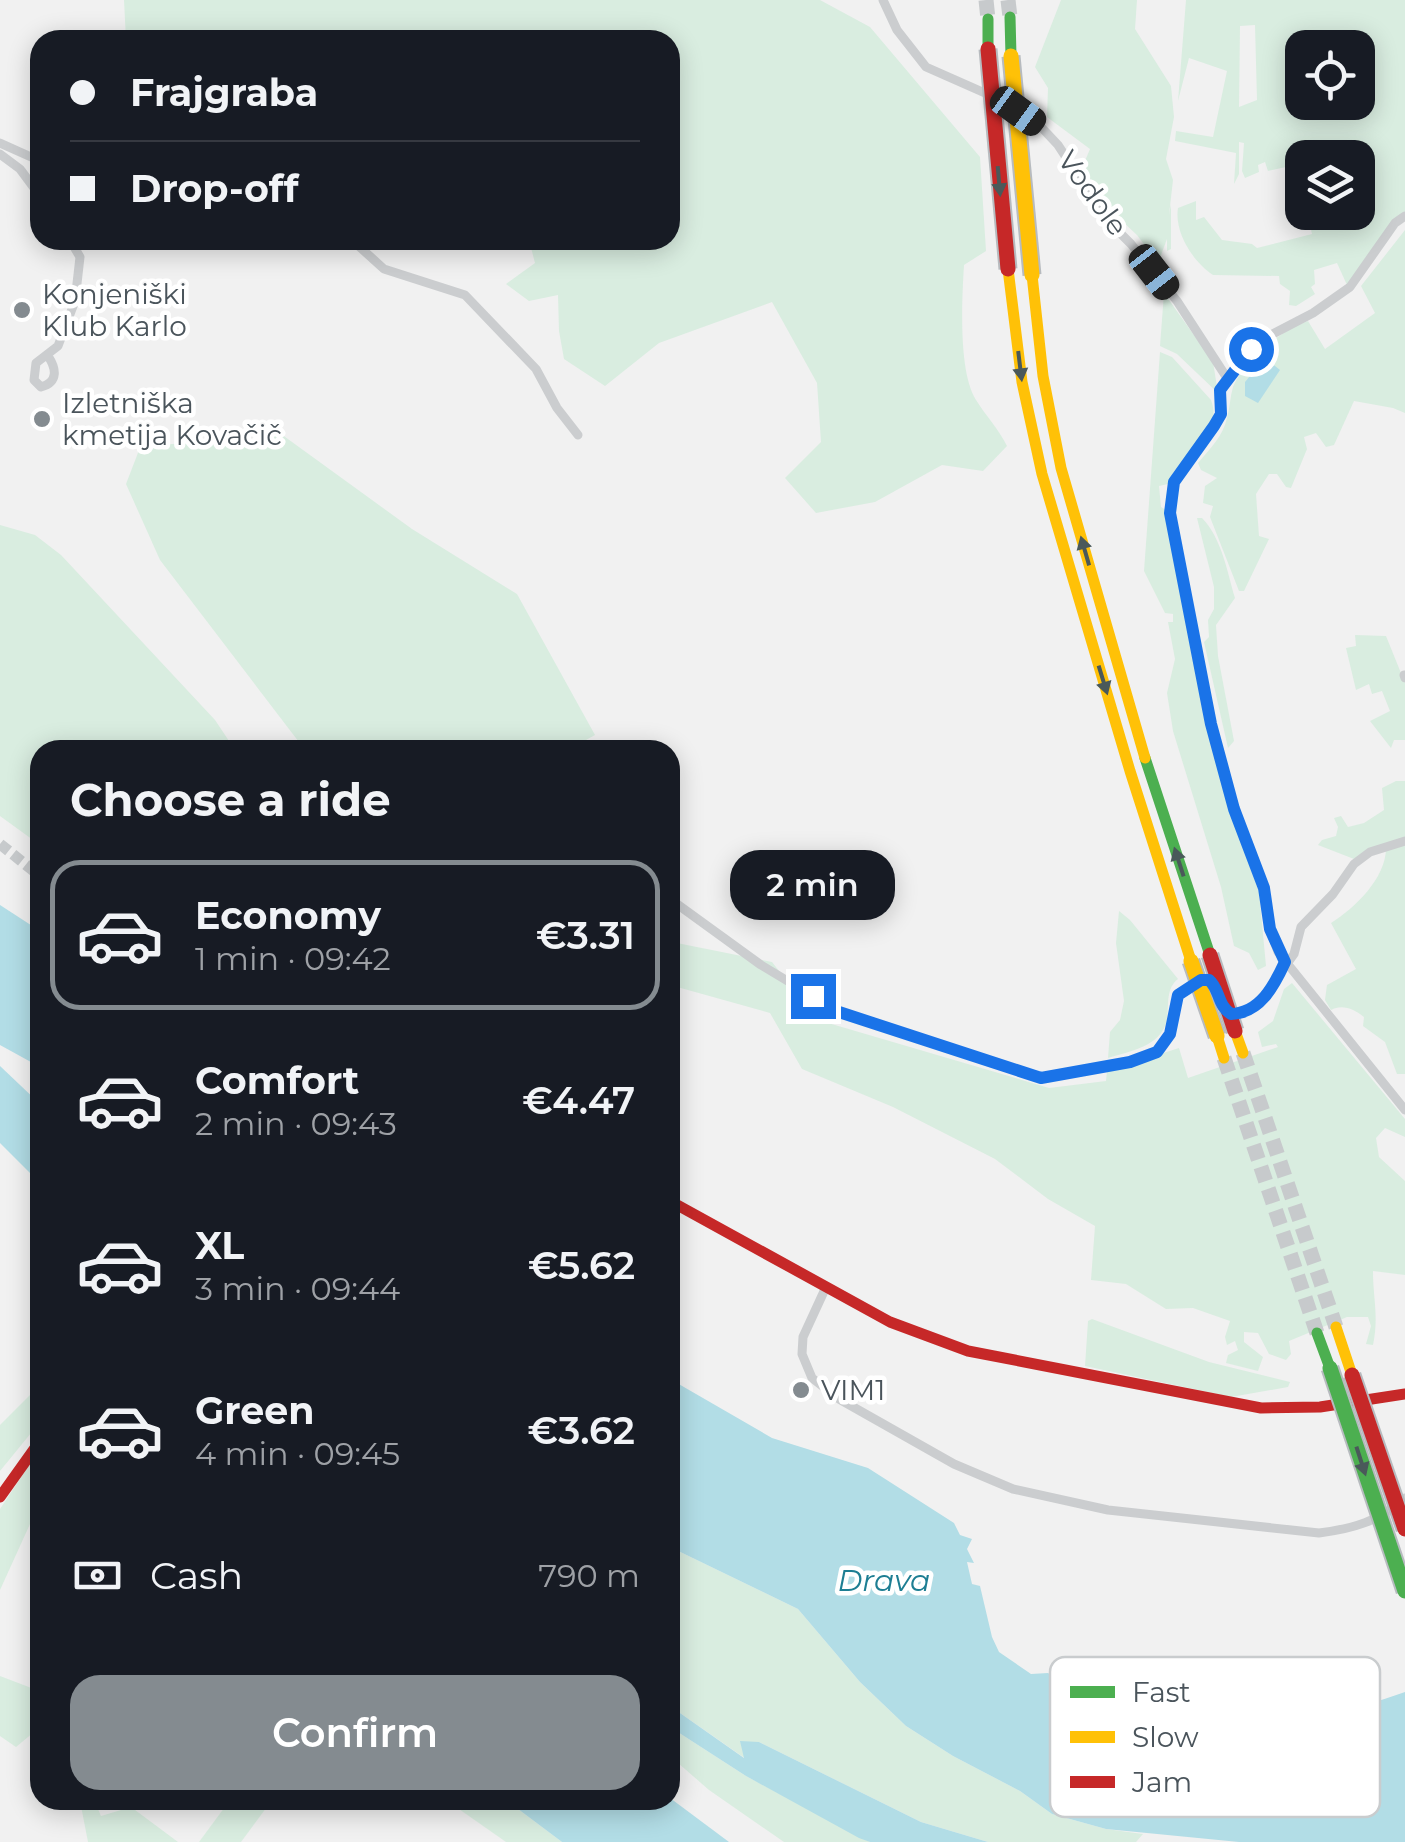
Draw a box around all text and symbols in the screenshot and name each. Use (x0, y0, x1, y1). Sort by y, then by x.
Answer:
map controls (1285, 30, 1375, 230)
button: locate (1285, 30, 1375, 120)
text: Frajgraba (130, 69, 318, 116)
car (985, 81, 1051, 141)
button: layers (1285, 140, 1375, 230)
street label: Vodole (1051, 144, 1135, 242)
text: Drop-off (130, 165, 299, 212)
one-way arrow (991, 166, 1007, 198)
car (1124, 239, 1184, 305)
place label: Konjeniški Klub Karlo (42, 277, 187, 343)
marker: Konjeniški Klub Karlo (11, 299, 33, 321)
route start (1229, 327, 1274, 372)
one-way arrow (1012, 351, 1028, 383)
place label: Izletniška kmetija Kovačič (62, 386, 282, 452)
marker: Izletniška kmetija Kovačič (31, 408, 53, 430)
one-way arrow (1076, 535, 1092, 566)
one-way arrow (1096, 665, 1111, 696)
text: Choose a ride (70, 772, 391, 827)
one-way arrow (1170, 847, 1185, 877)
callout: 2 min (730, 851, 896, 921)
text: 2 min (766, 865, 859, 904)
icon: car (75, 890, 165, 980)
text: Economy (195, 892, 381, 939)
text: €3.31 (536, 912, 635, 959)
text: 1 min · 09:42 (195, 939, 391, 978)
route end (791, 974, 836, 1019)
icon: car (75, 1055, 165, 1145)
text: Comfort (195, 1057, 359, 1104)
text: €4.47 (522, 1077, 635, 1124)
text: 2 min · 09:43 (195, 1104, 397, 1143)
icon: car (75, 1220, 165, 1310)
text: XL (195, 1222, 244, 1269)
text: €5.62 (528, 1242, 635, 1289)
text: 3 min · 09:44 (195, 1269, 400, 1308)
place label: VIM1 (821, 1373, 885, 1407)
marker: VIM1 (790, 1379, 812, 1401)
icon: car (75, 1385, 165, 1475)
text: Green (195, 1387, 315, 1434)
text: €3.62 (528, 1407, 635, 1454)
text: 4 min · 09:45 (195, 1434, 400, 1473)
one-way arrow (1355, 1446, 1370, 1476)
icon: cash (70, 1548, 125, 1603)
text: Cash (150, 1552, 243, 1599)
text: 790 m (538, 1556, 640, 1595)
water label: Drava (838, 1562, 930, 1599)
legend (1050, 1657, 1380, 1817)
button: Confirm (70, 1675, 640, 1790)
text: Fast (1132, 1675, 1191, 1709)
text: Slow (1132, 1720, 1199, 1754)
text: Jam (1131, 1765, 1192, 1799)

